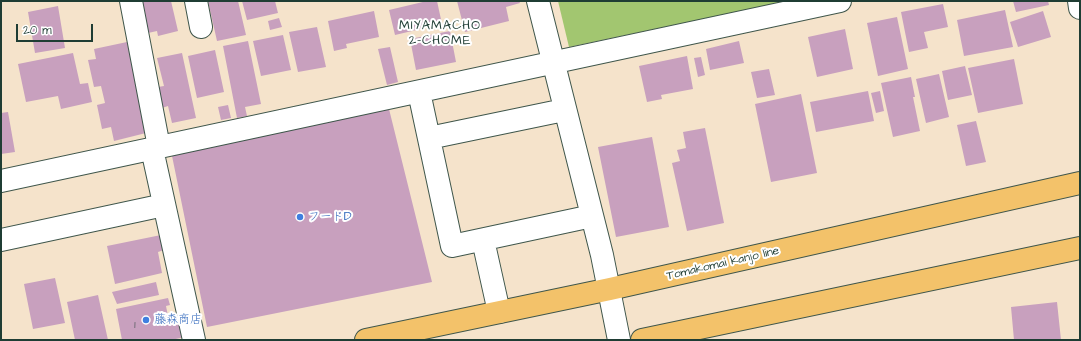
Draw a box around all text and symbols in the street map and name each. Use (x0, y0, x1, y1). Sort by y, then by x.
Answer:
scale bar (18, 16, 95, 42)
district label: MIYAMACHO 2-CHOME (399, 18, 481, 49)
text: 20 m (23, 22, 52, 39)
place label: フードD (308, 210, 352, 224)
marker: フードD (295, 212, 305, 222)
street label: Tomakomai kanjo line (665, 244, 781, 284)
place label: 藤森商店 (154, 313, 202, 327)
marker: 藤森商店 (141, 315, 151, 325)
house number: 1 (134, 320, 136, 332)

